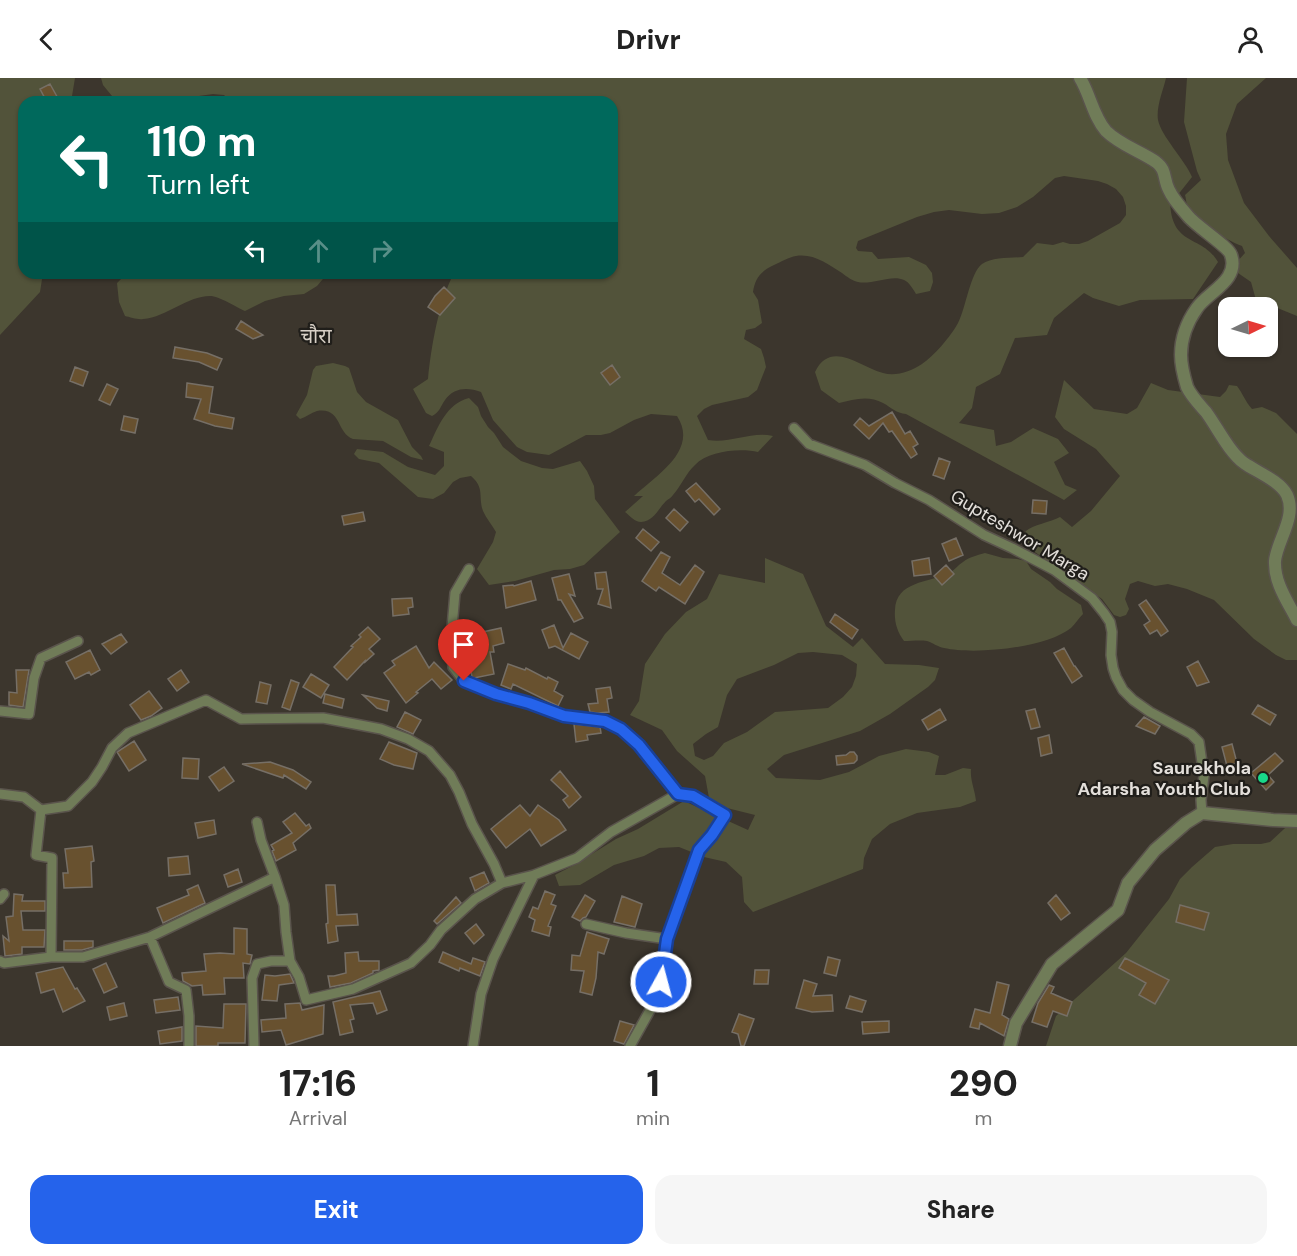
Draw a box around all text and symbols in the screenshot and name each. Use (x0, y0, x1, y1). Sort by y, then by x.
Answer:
text: Drivr (616, 22, 681, 57)
icon: back (30, 23, 63, 56)
icon: person (1234, 23, 1267, 56)
text: 110 m (147, 114, 257, 169)
icon: left (48, 120, 126, 198)
text: Turn left (147, 167, 250, 202)
icon: left (239, 234, 272, 267)
icon: ahead (302, 234, 335, 267)
icon: right (365, 234, 398, 267)
north arrow (1218, 297, 1278, 357)
map controls (1218, 297, 1278, 357)
district label: चौरा (300, 323, 332, 349)
street label: Gupteshwor Marga (946, 484, 1094, 586)
pin (438, 619, 489, 681)
icon: arrive (447, 628, 480, 661)
place label: Saurekhola Adarsha Youth Club (1077, 756, 1251, 801)
marker: Saurekhola Adarsha Youth Club (1256, 771, 1270, 785)
position arrow (629, 950, 693, 1014)
text: 17:16 (279, 1060, 357, 1107)
text: 1 (646, 1060, 660, 1107)
text: 290 (949, 1060, 1018, 1107)
text: Arrival (289, 1105, 347, 1131)
text: min (636, 1105, 670, 1131)
text: m (975, 1105, 992, 1131)
button: Exit (30, 1175, 643, 1244)
button: Share (655, 1175, 1267, 1244)

